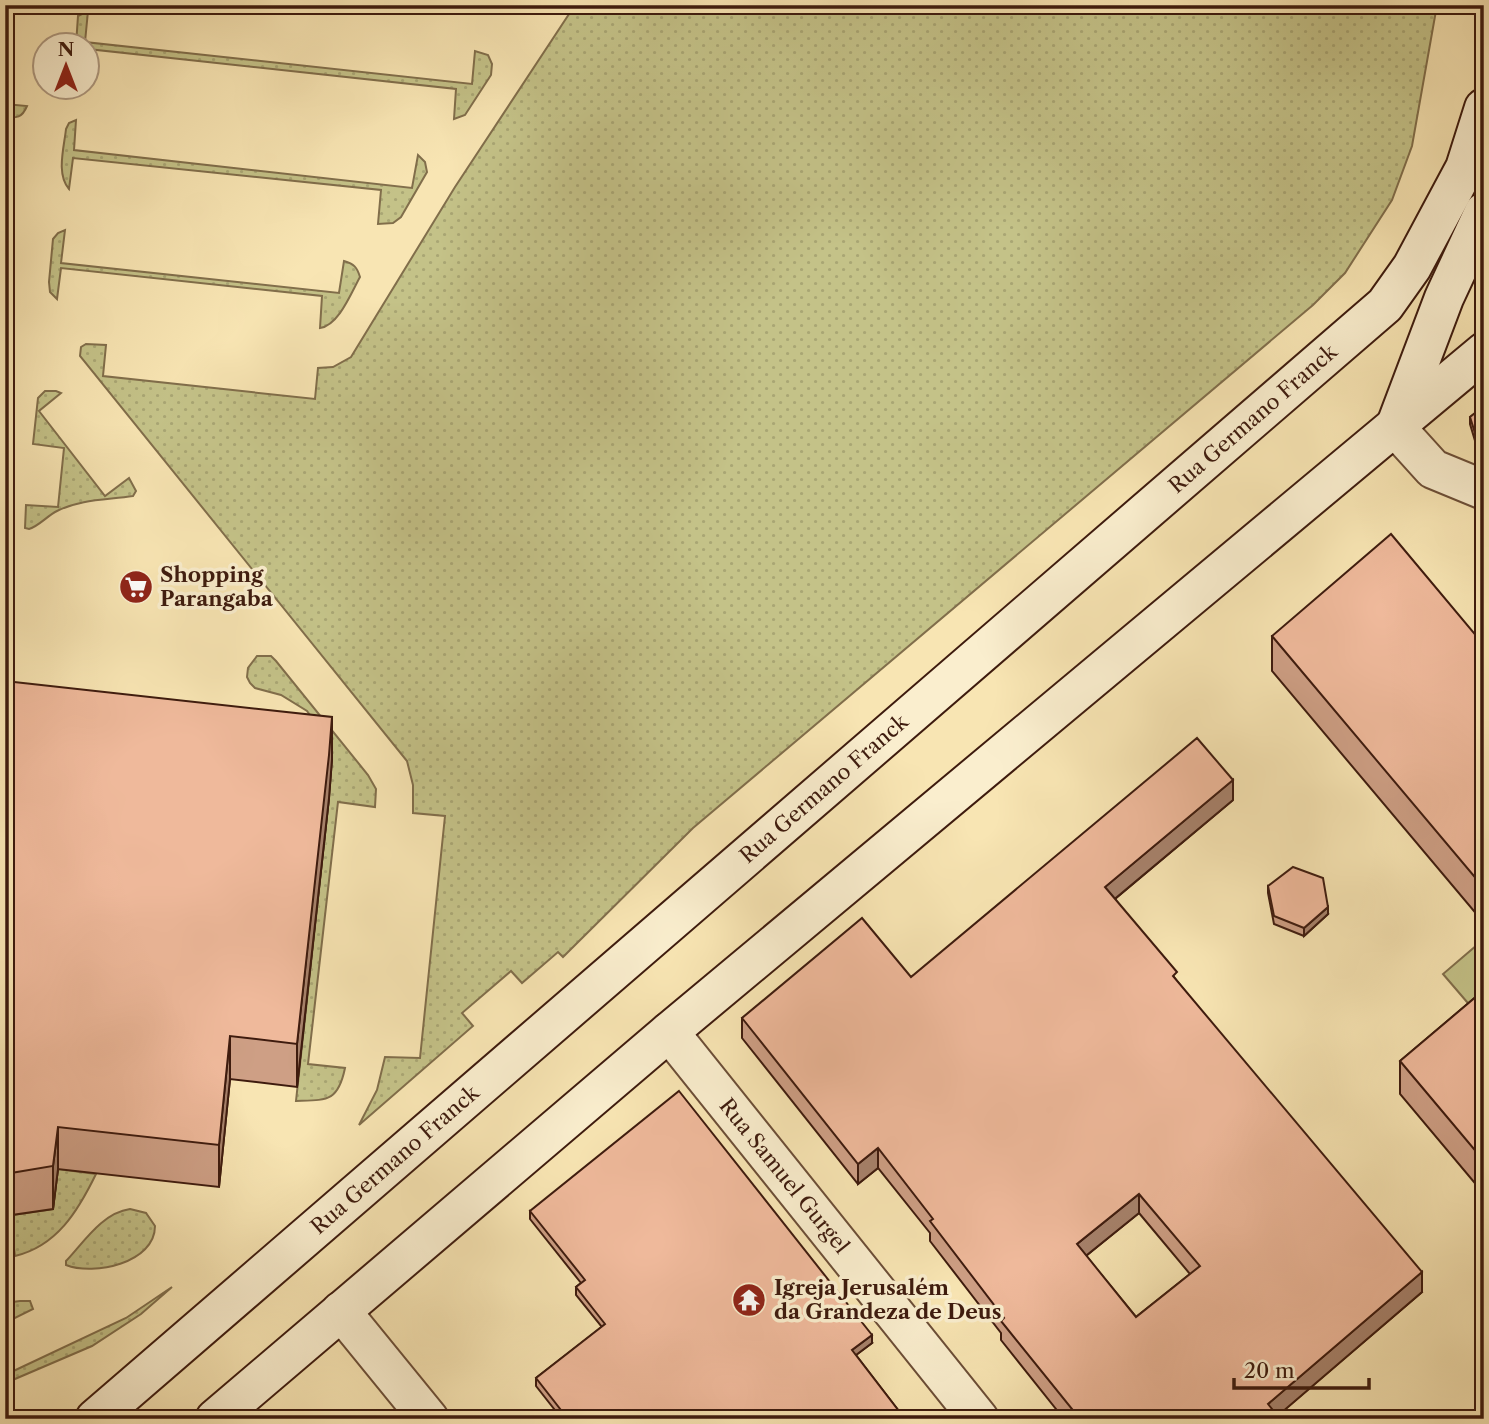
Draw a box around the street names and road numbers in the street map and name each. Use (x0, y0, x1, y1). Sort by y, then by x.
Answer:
street label: Rua Germano Franck (1164, 338, 1342, 498)
street label: Rua Germano Franck (735, 708, 913, 868)
street label: Rua Germano Franck (306, 1079, 484, 1239)
street label: Rua Samuel Gurgel (714, 1093, 854, 1258)

